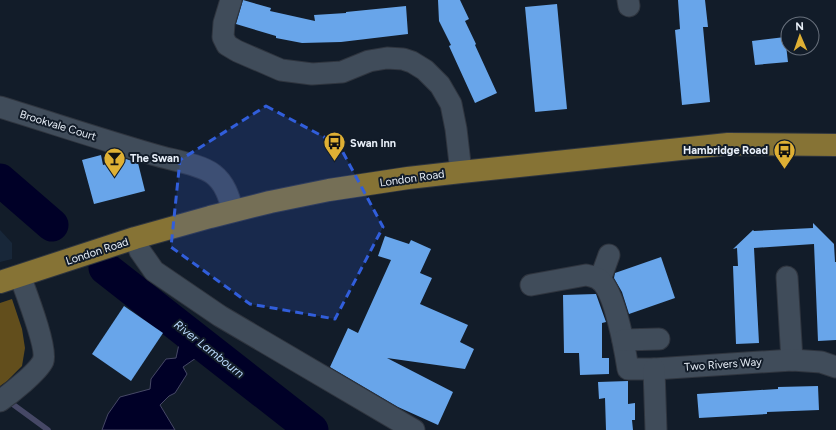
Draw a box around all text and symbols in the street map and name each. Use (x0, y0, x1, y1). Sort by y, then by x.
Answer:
north arrow (780, 16, 820, 56)
text: N (795, 20, 804, 33)
street label: Brookvale Court (18, 108, 98, 143)
bus stop icon: Swan Inn (321, 130, 347, 163)
place label: Swan Inn (350, 137, 396, 150)
bus stop icon: Hambridge Road (771, 137, 797, 170)
place label: Hambridge Road (683, 144, 768, 157)
bar icon: The Swan (102, 145, 128, 178)
place label: The Swan (130, 152, 179, 165)
street label: London Road (379, 168, 445, 189)
street label: London Road (64, 235, 130, 268)
water label: River Lambourn (171, 317, 247, 381)
street label: Two Rivers Way (684, 355, 762, 374)

